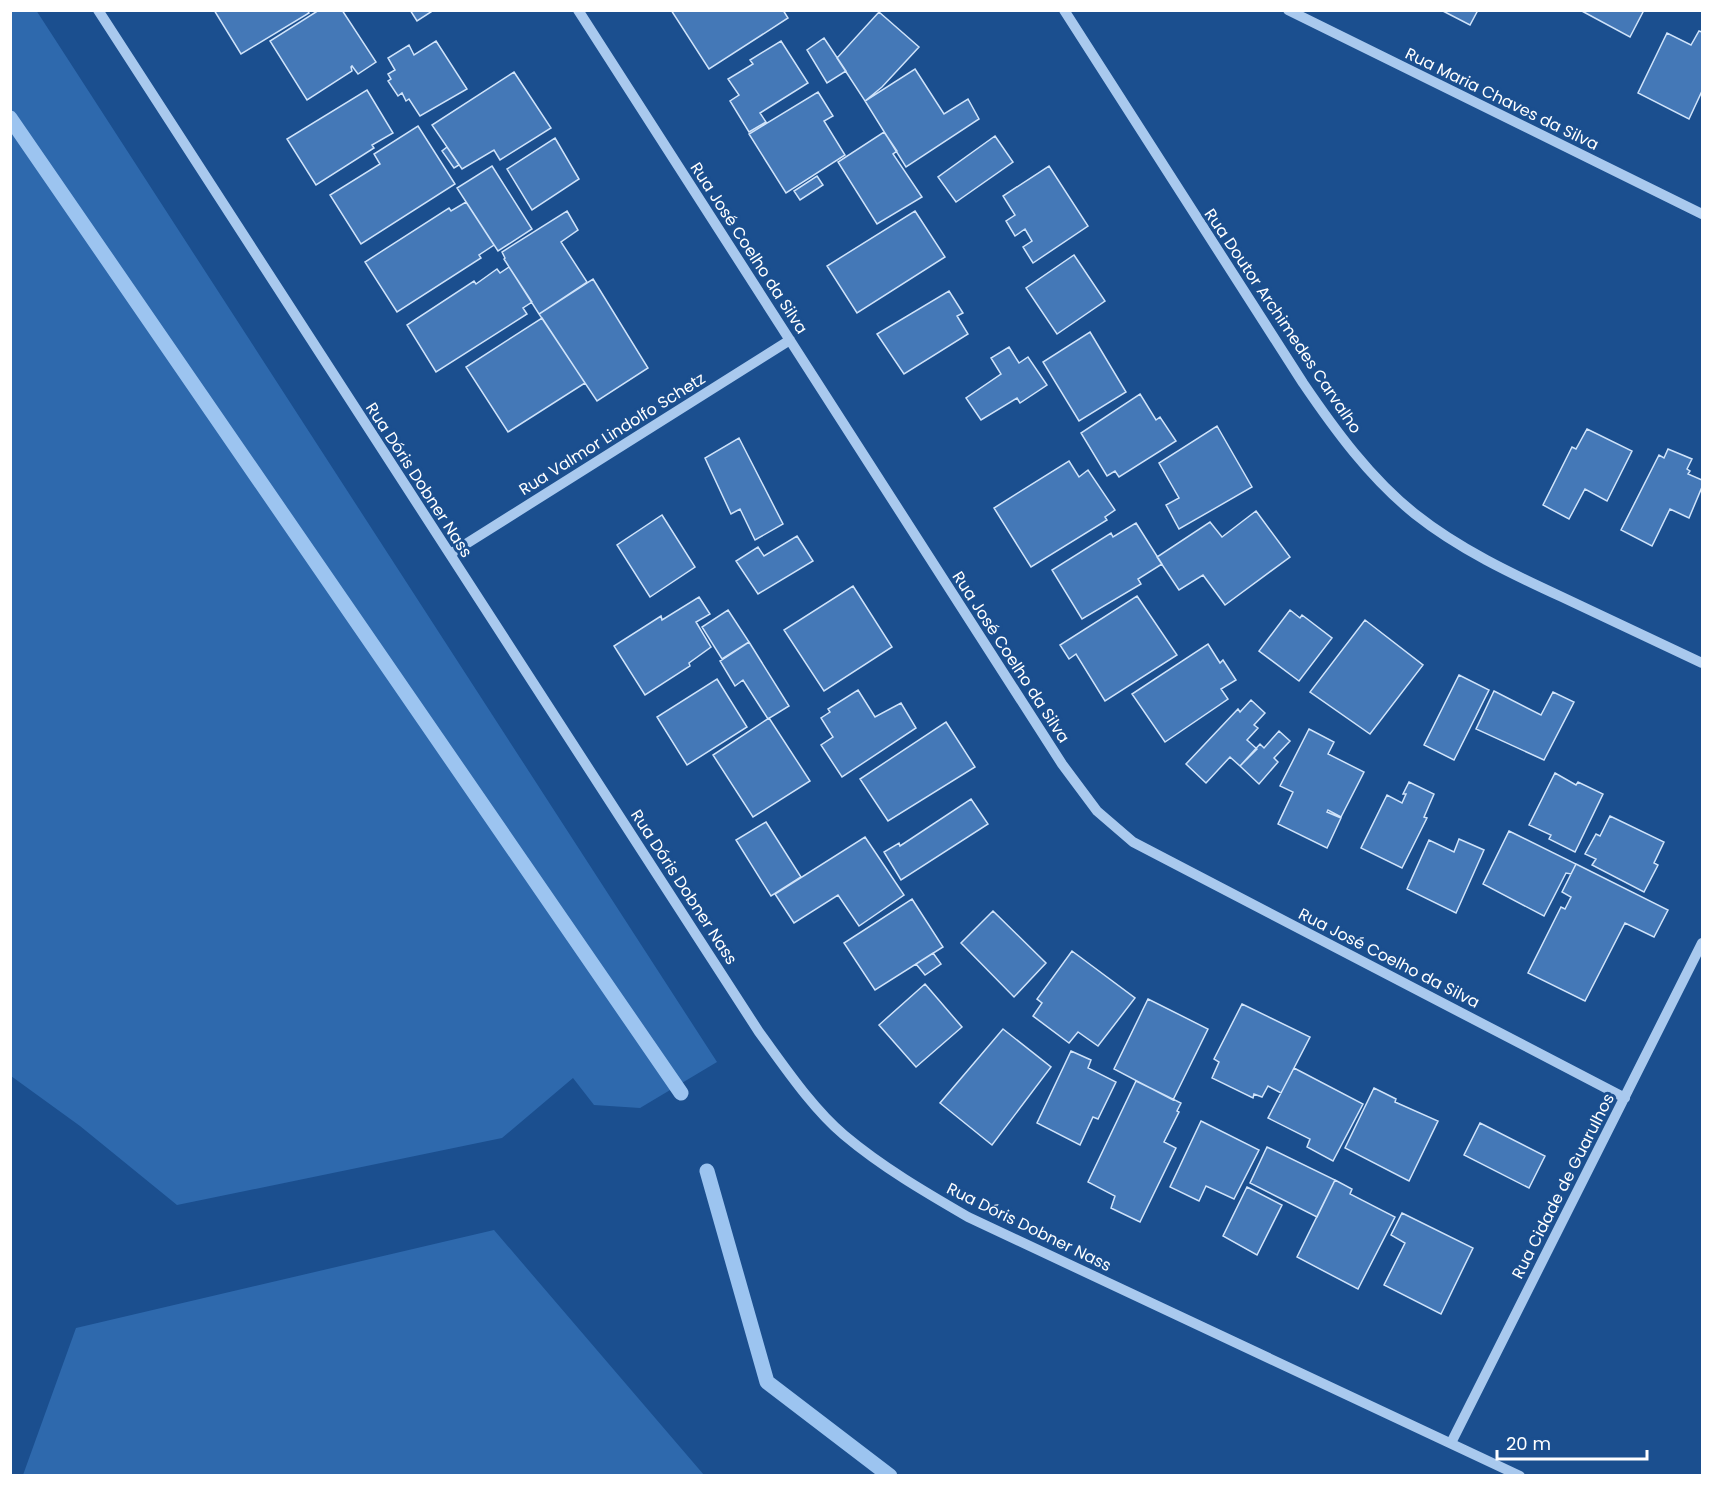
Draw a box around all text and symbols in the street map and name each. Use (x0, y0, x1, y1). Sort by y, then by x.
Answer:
street label: Rua Maria Chaves da Silva (1401, 42, 1603, 156)
street label: Rua José Coelho da Silva (685, 158, 813, 338)
street label: Rua Doutor Archimedes Carvalho (1199, 204, 1367, 438)
street label: Rua Valmor Lindolfo Schetz (514, 367, 710, 501)
street label: Rua Dóris Dobner Nass (360, 398, 478, 562)
street label: Rua José Coelho da Silva (947, 567, 1075, 747)
street label: Rua Dóris Dobner Nass (625, 805, 743, 969)
street label: Rua José Coelho da Silva (1294, 902, 1484, 1014)
street label: Rua Cidade de Guarulhos (1506, 1089, 1620, 1283)
street label: Rua Dóris Dobner Nass (943, 1177, 1115, 1277)
scale bar (1497, 1423, 1647, 1461)
text: 20 m (1506, 1431, 1551, 1456)

